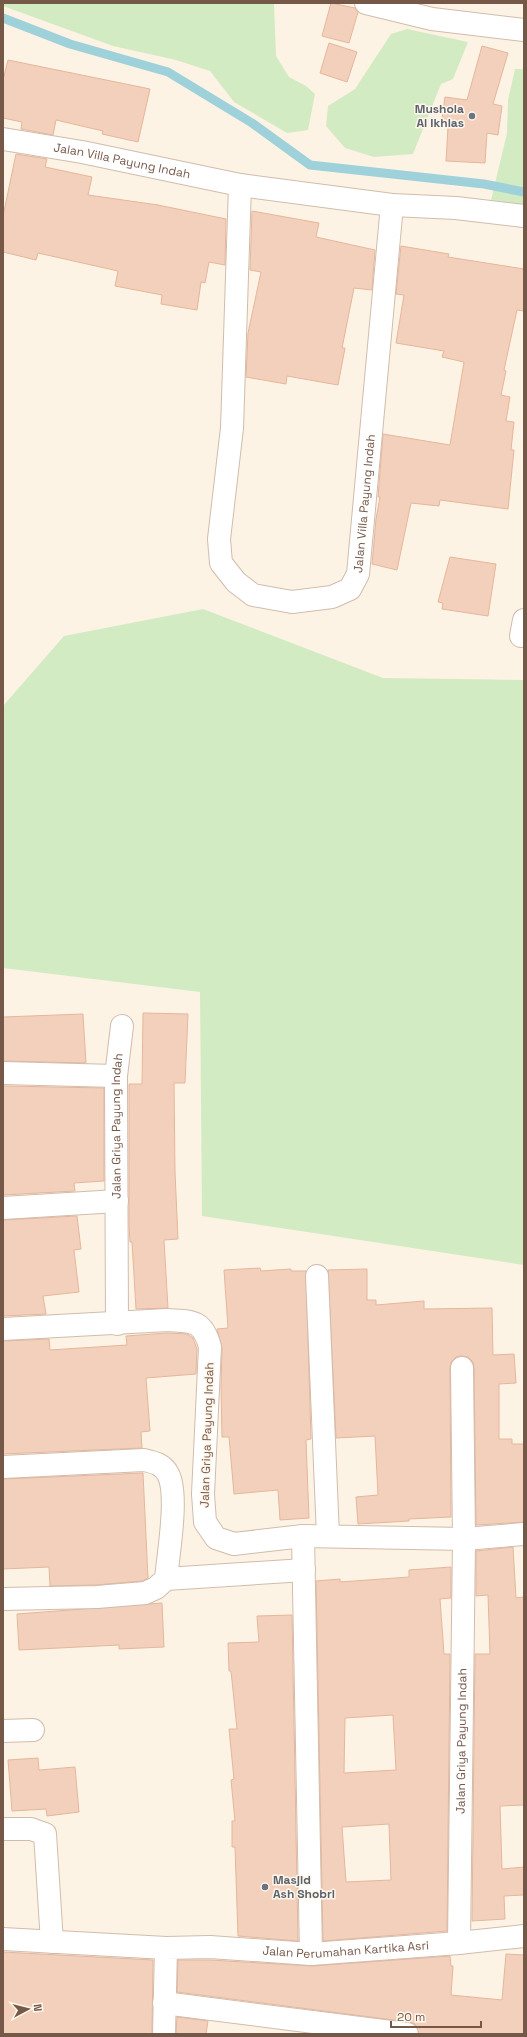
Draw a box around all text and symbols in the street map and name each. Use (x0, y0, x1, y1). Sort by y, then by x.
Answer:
place label: Mushola Al Ikhlas (415, 101, 464, 131)
marker: Mushola Al Ikhlas (467, 111, 477, 121)
street label: Jalan Villa Payung Indah (52, 139, 192, 182)
street label: Jalan Villa Payung Indah (350, 433, 379, 574)
street label: Jalan Griya Payung Indah (108, 1052, 127, 1199)
street label: Jalan Griya Payung Indah (196, 1362, 218, 1508)
street label: Jalan Griya Payung Indah (453, 1668, 470, 1814)
place label: Masjid Ash Shobri (273, 1872, 335, 1902)
marker: Masjid Ash Shobri (260, 1882, 270, 1892)
street label: Jalan Perumahan Kartika Asri (262, 1937, 429, 1962)
north arrow (8, 1989, 48, 2029)
text: N (31, 2003, 45, 2012)
scale bar (391, 2003, 481, 2029)
text: 20 m (397, 2009, 425, 2025)

